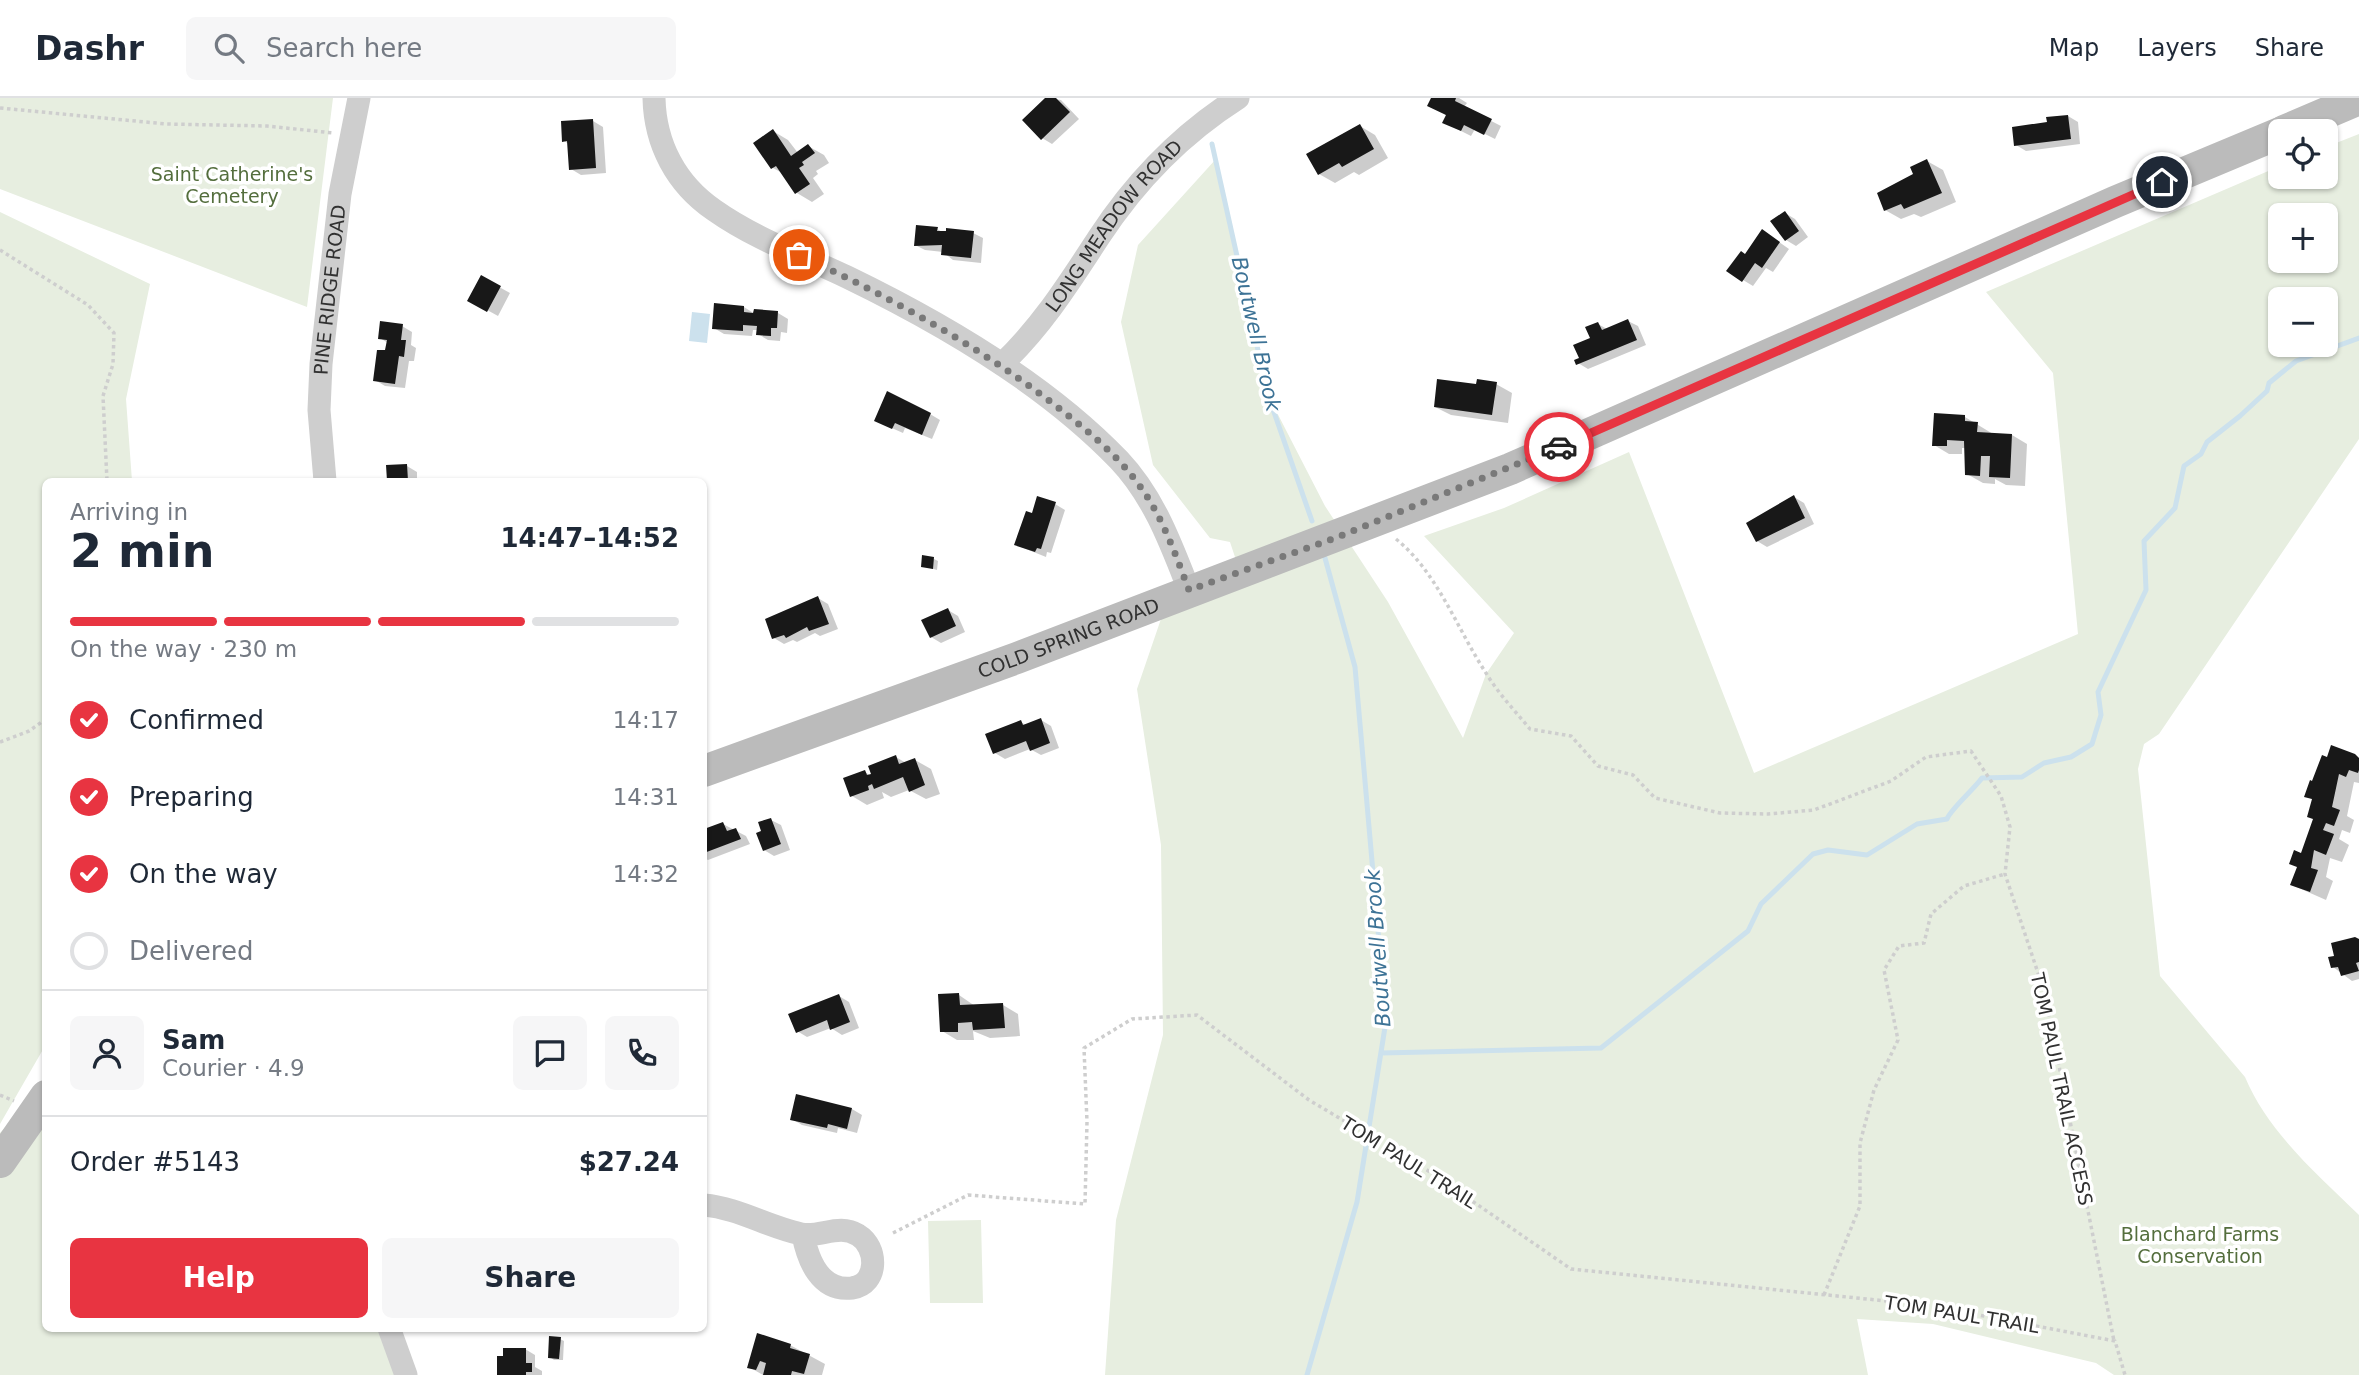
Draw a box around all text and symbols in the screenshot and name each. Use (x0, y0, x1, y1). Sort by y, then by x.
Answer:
search box (186, 17, 676, 80)
text: Dashr (35, 29, 144, 68)
icon: search (210, 29, 248, 67)
text: Search here (266, 33, 422, 63)
text: Map (2049, 34, 2099, 62)
text: Layers (2137, 34, 2217, 62)
text: Share (2255, 34, 2324, 62)
map controls (2268, 119, 2338, 357)
button: locate (2268, 119, 2338, 189)
street label: LONG MEADOW ROAD (1041, 135, 1186, 316)
pin (2132, 152, 2192, 212)
park label: Saint Catherine's Cemetery (151, 163, 313, 207)
icon: home (2143, 163, 2181, 201)
button: + (2268, 203, 2338, 273)
street label: PINE RIDGE ROAD (310, 204, 350, 375)
pin (769, 225, 829, 285)
icon: bag (780, 236, 818, 274)
water label: Boutwell Brook (1227, 254, 1286, 415)
button: − (2268, 287, 2338, 357)
courier (1524, 412, 1594, 482)
icon: car (1540, 428, 1578, 466)
text: Arriving in (70, 499, 188, 525)
text: 14:47–14:52 (500, 523, 679, 553)
text: 2 min (70, 524, 214, 578)
street label: COLD SPRING ROAD (975, 594, 1162, 682)
text: On the way · 230 m (70, 636, 297, 662)
icon: check (70, 701, 108, 739)
text: Confirmed (129, 705, 264, 735)
text: 14:17 (613, 707, 679, 733)
icon: check (70, 778, 108, 816)
text: Preparing (129, 782, 254, 812)
text: 14:31 (613, 784, 679, 810)
icon: check (70, 855, 108, 893)
text: On the way (129, 859, 278, 889)
text: 14:32 (613, 861, 679, 887)
water label: Boutwell Brook (1360, 867, 1395, 1028)
text: Delivered (129, 936, 253, 966)
street label: TOM PAUL TRAIL ACCESS (2026, 970, 2097, 1207)
button: person (70, 1016, 144, 1090)
button: chat (513, 1016, 587, 1090)
button: phone (605, 1016, 679, 1090)
text: Sam (162, 1025, 225, 1055)
text: Courier · 4.9 (162, 1055, 305, 1081)
street label: TOM PAUL TRAIL (1336, 1111, 1481, 1213)
text: Order #5143 (70, 1147, 240, 1177)
text: $27.24 (579, 1147, 679, 1177)
park label: Blanchard Farms Conservation (2121, 1223, 2279, 1267)
button: Help (70, 1238, 368, 1318)
button: Share (382, 1238, 679, 1318)
street label: TOM PAUL TRAIL (1882, 1291, 2041, 1337)

